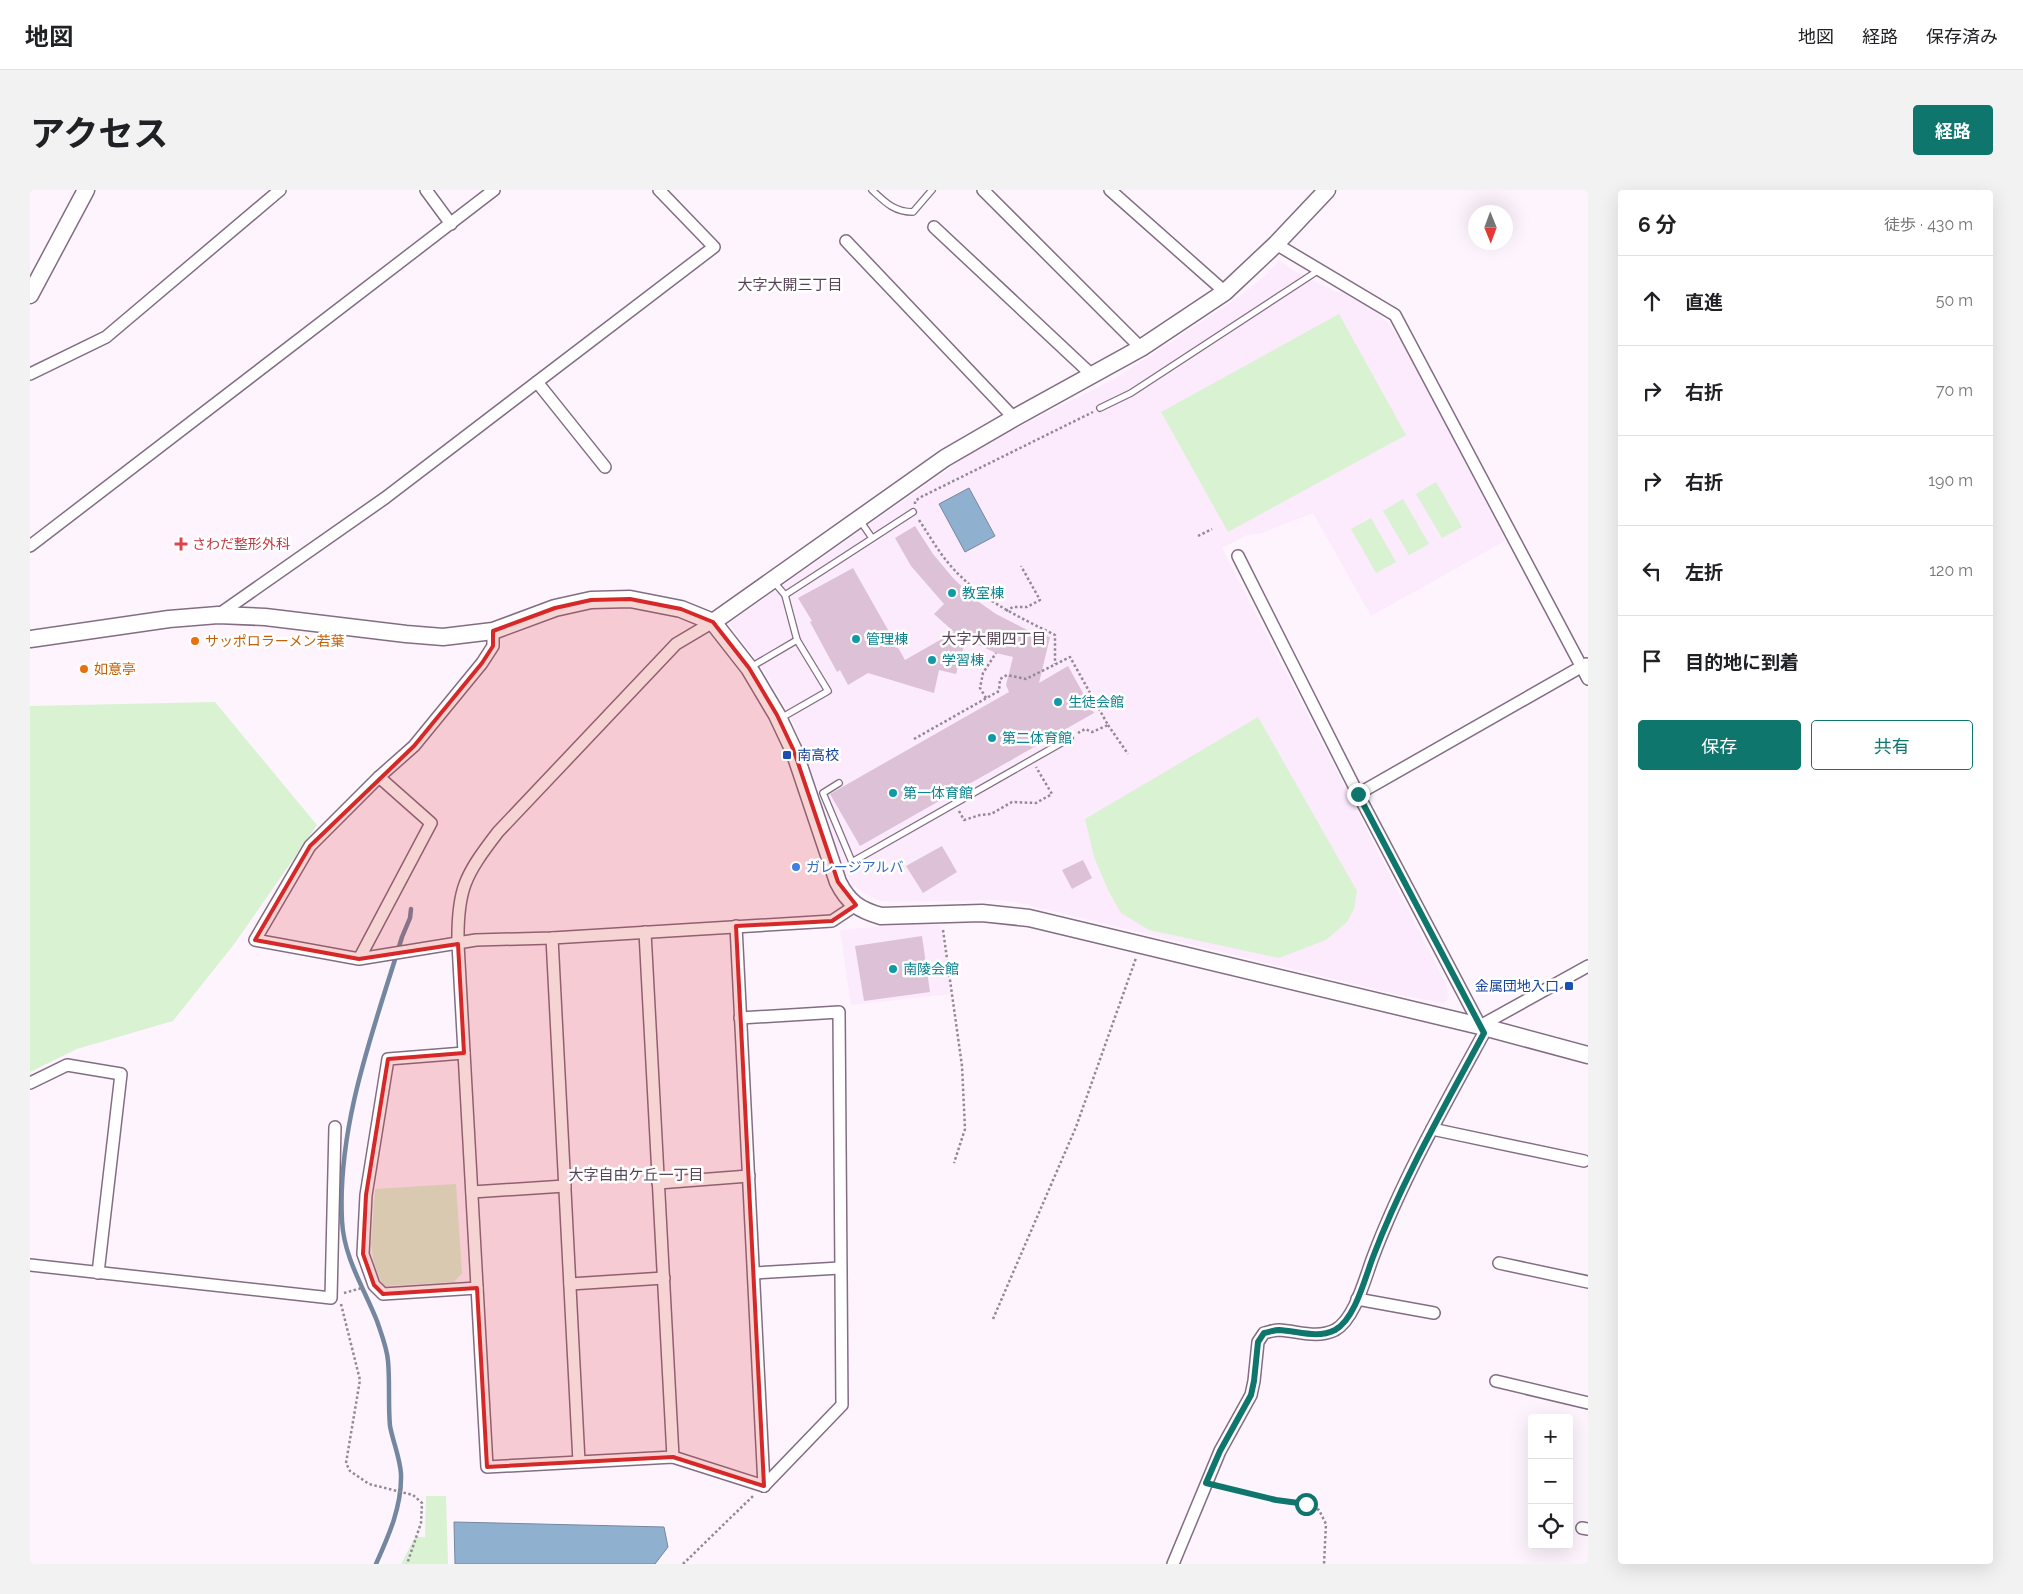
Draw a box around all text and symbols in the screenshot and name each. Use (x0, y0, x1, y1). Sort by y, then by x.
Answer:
text: 地図 (25, 22, 73, 51)
text: 地図 (1798, 26, 1834, 47)
text: 経路 (1862, 26, 1898, 47)
text: 保存済み (1926, 26, 1998, 47)
button: 経路 (1913, 105, 1993, 155)
text: アクセス (30, 113, 168, 154)
north arrow (1468, 205, 1513, 250)
text: 6 分 (1638, 212, 1677, 237)
text: 徒歩 · 430 m (1884, 215, 1973, 234)
district label: 大字大開三丁目 (737, 276, 843, 294)
icon: ahead (1638, 287, 1666, 315)
text: 直進 (1685, 291, 1723, 313)
text: 50 m (1936, 291, 1973, 310)
icon: right (1638, 377, 1666, 405)
text: 右折 (1685, 381, 1723, 403)
text: 70 m (1936, 381, 1973, 400)
icon: right (1638, 467, 1666, 495)
text: 右折 (1685, 471, 1723, 493)
text: 190 m (1928, 471, 1973, 490)
place label: さわだ整形外科 (192, 536, 290, 552)
marker: さわだ整形外科 (174, 537, 188, 551)
icon: left (1638, 557, 1666, 585)
text: 左折 (1685, 561, 1723, 583)
text: 120 m (1929, 561, 1973, 580)
place label: 教室棟 (962, 585, 1004, 601)
marker: 教室棟 (946, 587, 958, 599)
district label: 大字大開四丁目 (941, 630, 1047, 648)
place label: 管理棟 (866, 631, 908, 647)
place label: サッポロラーメン若葉 (205, 633, 344, 649)
marker: 管理棟 (850, 633, 862, 645)
marker: サッポロラーメン若葉 (189, 635, 201, 647)
icon: arrive (1638, 647, 1666, 675)
text: 目的地に到着 (1685, 651, 1799, 673)
place label: 学習棟 (942, 652, 984, 668)
marker: 学習棟 (926, 654, 938, 666)
place label: 如意亭 (94, 661, 136, 677)
marker: 如意亭 (78, 663, 90, 675)
place label: 生徒会館 (1068, 694, 1124, 710)
marker: 生徒会館 (1052, 696, 1064, 708)
button: 保存 (1638, 720, 1801, 770)
button: 共有 (1811, 720, 1973, 770)
place label: 第二体育館 (1002, 730, 1072, 746)
marker: 第二体育館 (986, 732, 998, 744)
place label: 南高校 (797, 747, 839, 763)
marker: 南高校 (781, 749, 793, 761)
route end (1347, 783, 1370, 806)
place label: 第一体育館 (903, 785, 973, 801)
marker: 第一体育館 (887, 787, 899, 799)
place label: ガレージアルバ (806, 859, 904, 875)
marker: ガレージアルバ (790, 861, 802, 873)
place label: 南陵会館 (903, 961, 959, 977)
marker: 南陵会館 (887, 963, 899, 975)
place label: 金属団地入口 (1475, 978, 1559, 994)
marker: 金属団地入口 (1563, 980, 1575, 992)
district label: 大字自由ケ丘一丁目 (568, 1166, 704, 1184)
map controls (1528, 1414, 1573, 1549)
button: + (1528, 1414, 1573, 1459)
button: − (1528, 1459, 1573, 1504)
route start (1295, 1493, 1318, 1516)
button: locate (1528, 1504, 1573, 1549)

